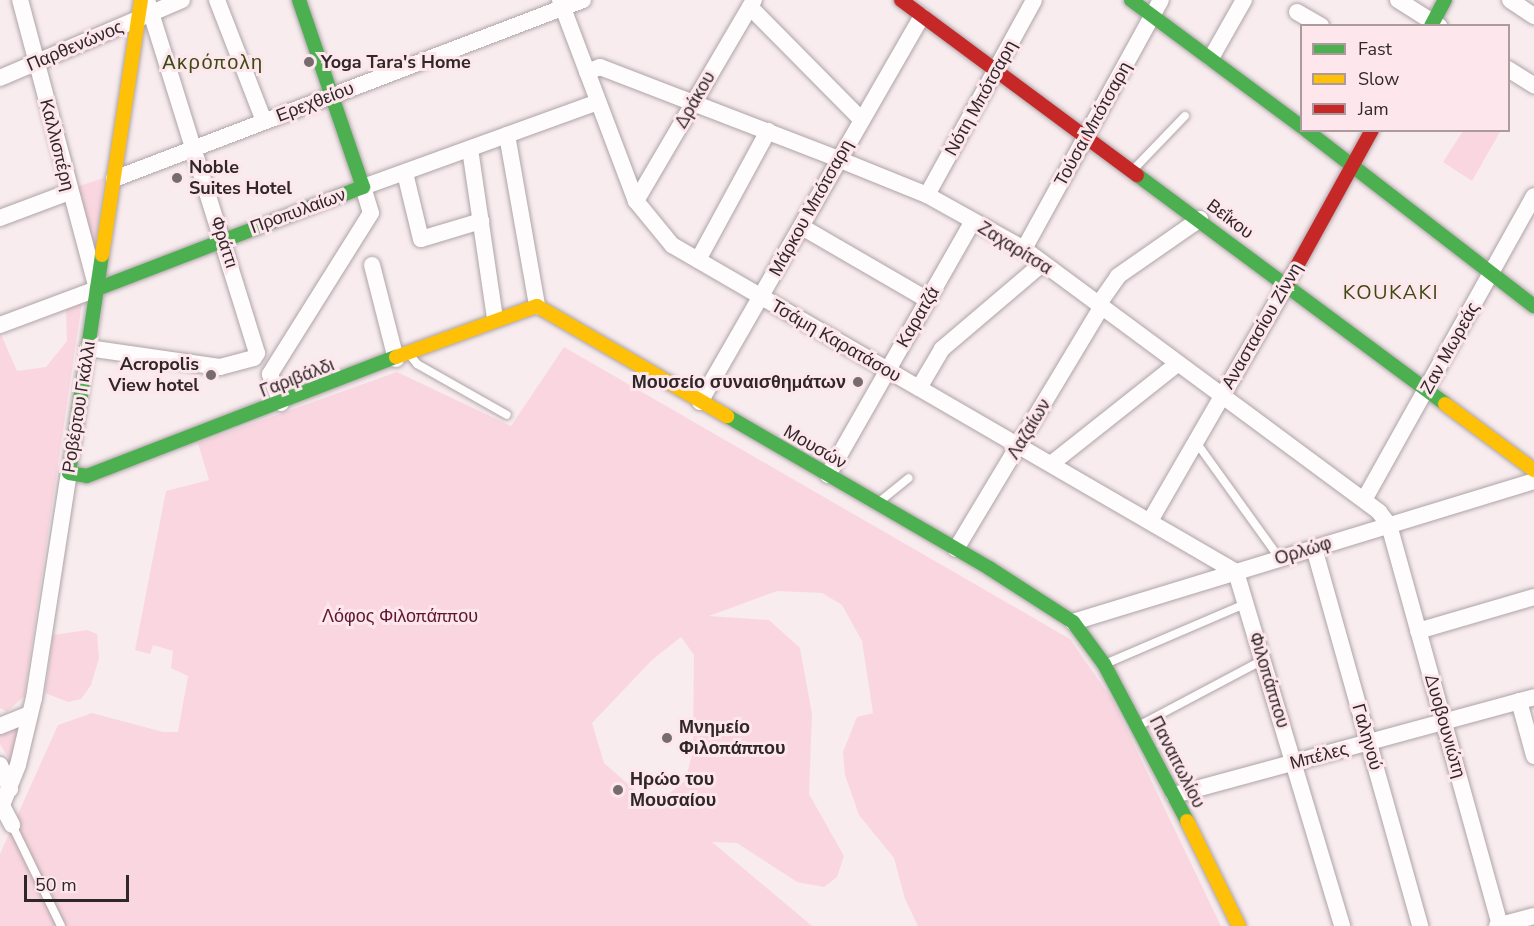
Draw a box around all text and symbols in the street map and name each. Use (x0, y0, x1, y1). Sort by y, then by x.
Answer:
street label: Παρθενώνος (24, 16, 126, 76)
legend (1300, 24, 1510, 132)
street label: Νότη Μπότσαρη (940, 37, 1022, 159)
text: Fast (1358, 37, 1392, 61)
district label: Ακρόπολη (162, 50, 264, 74)
place label: Yoga Tara's Home (321, 51, 471, 73)
marker: Yoga Tara's Home (302, 55, 316, 69)
street label: Τούσα Μπότσαρη (1050, 58, 1136, 190)
text: Slow (1358, 67, 1399, 91)
street label: Δράκου (670, 68, 720, 132)
street label: Ερεχθείου (273, 77, 357, 127)
street label: Καλλισπέρη (35, 97, 79, 193)
text: Jam (1358, 97, 1389, 121)
street label: Μάρκου Μπότσαρη (765, 136, 857, 280)
place label: Noble Suites Hotel (189, 157, 292, 200)
marker: Noble Suites Hotel (170, 171, 184, 185)
street label: Προπυλαίων (247, 184, 349, 238)
street label: Βεΐκου (1202, 195, 1258, 243)
street label: Φράττι (206, 213, 242, 271)
street label: Ζαχαρίτσα (974, 217, 1056, 279)
street label: Αναστασίου Ζίννη (1217, 259, 1307, 393)
district label: KOUKAKI (1343, 280, 1439, 304)
street label: Καρατζά (892, 283, 944, 351)
street label: Τσάμη Καρατάσου (767, 295, 905, 387)
street label: Ζαν Μωρεάς (1416, 298, 1484, 398)
street label: Ροβέρτου Γκάλλι (58, 340, 100, 474)
place label: Acropolis View hotel (109, 354, 199, 397)
street label: Γαριβάλδι (257, 354, 337, 402)
marker: Acropolis View hotel (204, 368, 218, 382)
place label: Μουσείο συναισθημάτων (632, 371, 846, 393)
marker: Μουσείο συναισθημάτων (851, 375, 865, 389)
street label: Λαζαίων (1003, 395, 1055, 463)
street label: Μουσών (780, 420, 850, 474)
street label: Ορλώφ (1272, 532, 1334, 570)
park label: Λόφος Φιλοπάππου (322, 605, 478, 627)
street label: Φιλοπάππου (1244, 629, 1294, 731)
street label: Δυοβουνιώτη (1420, 672, 1470, 780)
street label: Γαληνού (1347, 701, 1387, 773)
street label: Παναιτωλίου (1145, 712, 1209, 812)
place label: Μνημείο Φιλοπάππου (679, 717, 785, 760)
marker: Μνημείο Φιλοπάππου (660, 731, 674, 745)
street label: Μπέλες (1288, 738, 1350, 774)
place label: Ηρώο του Μουσαίου (630, 769, 716, 812)
marker: Ηρώο του Μουσαίου (611, 783, 625, 797)
scale bar (27, 863, 132, 901)
text: 50 m (35, 873, 77, 897)

